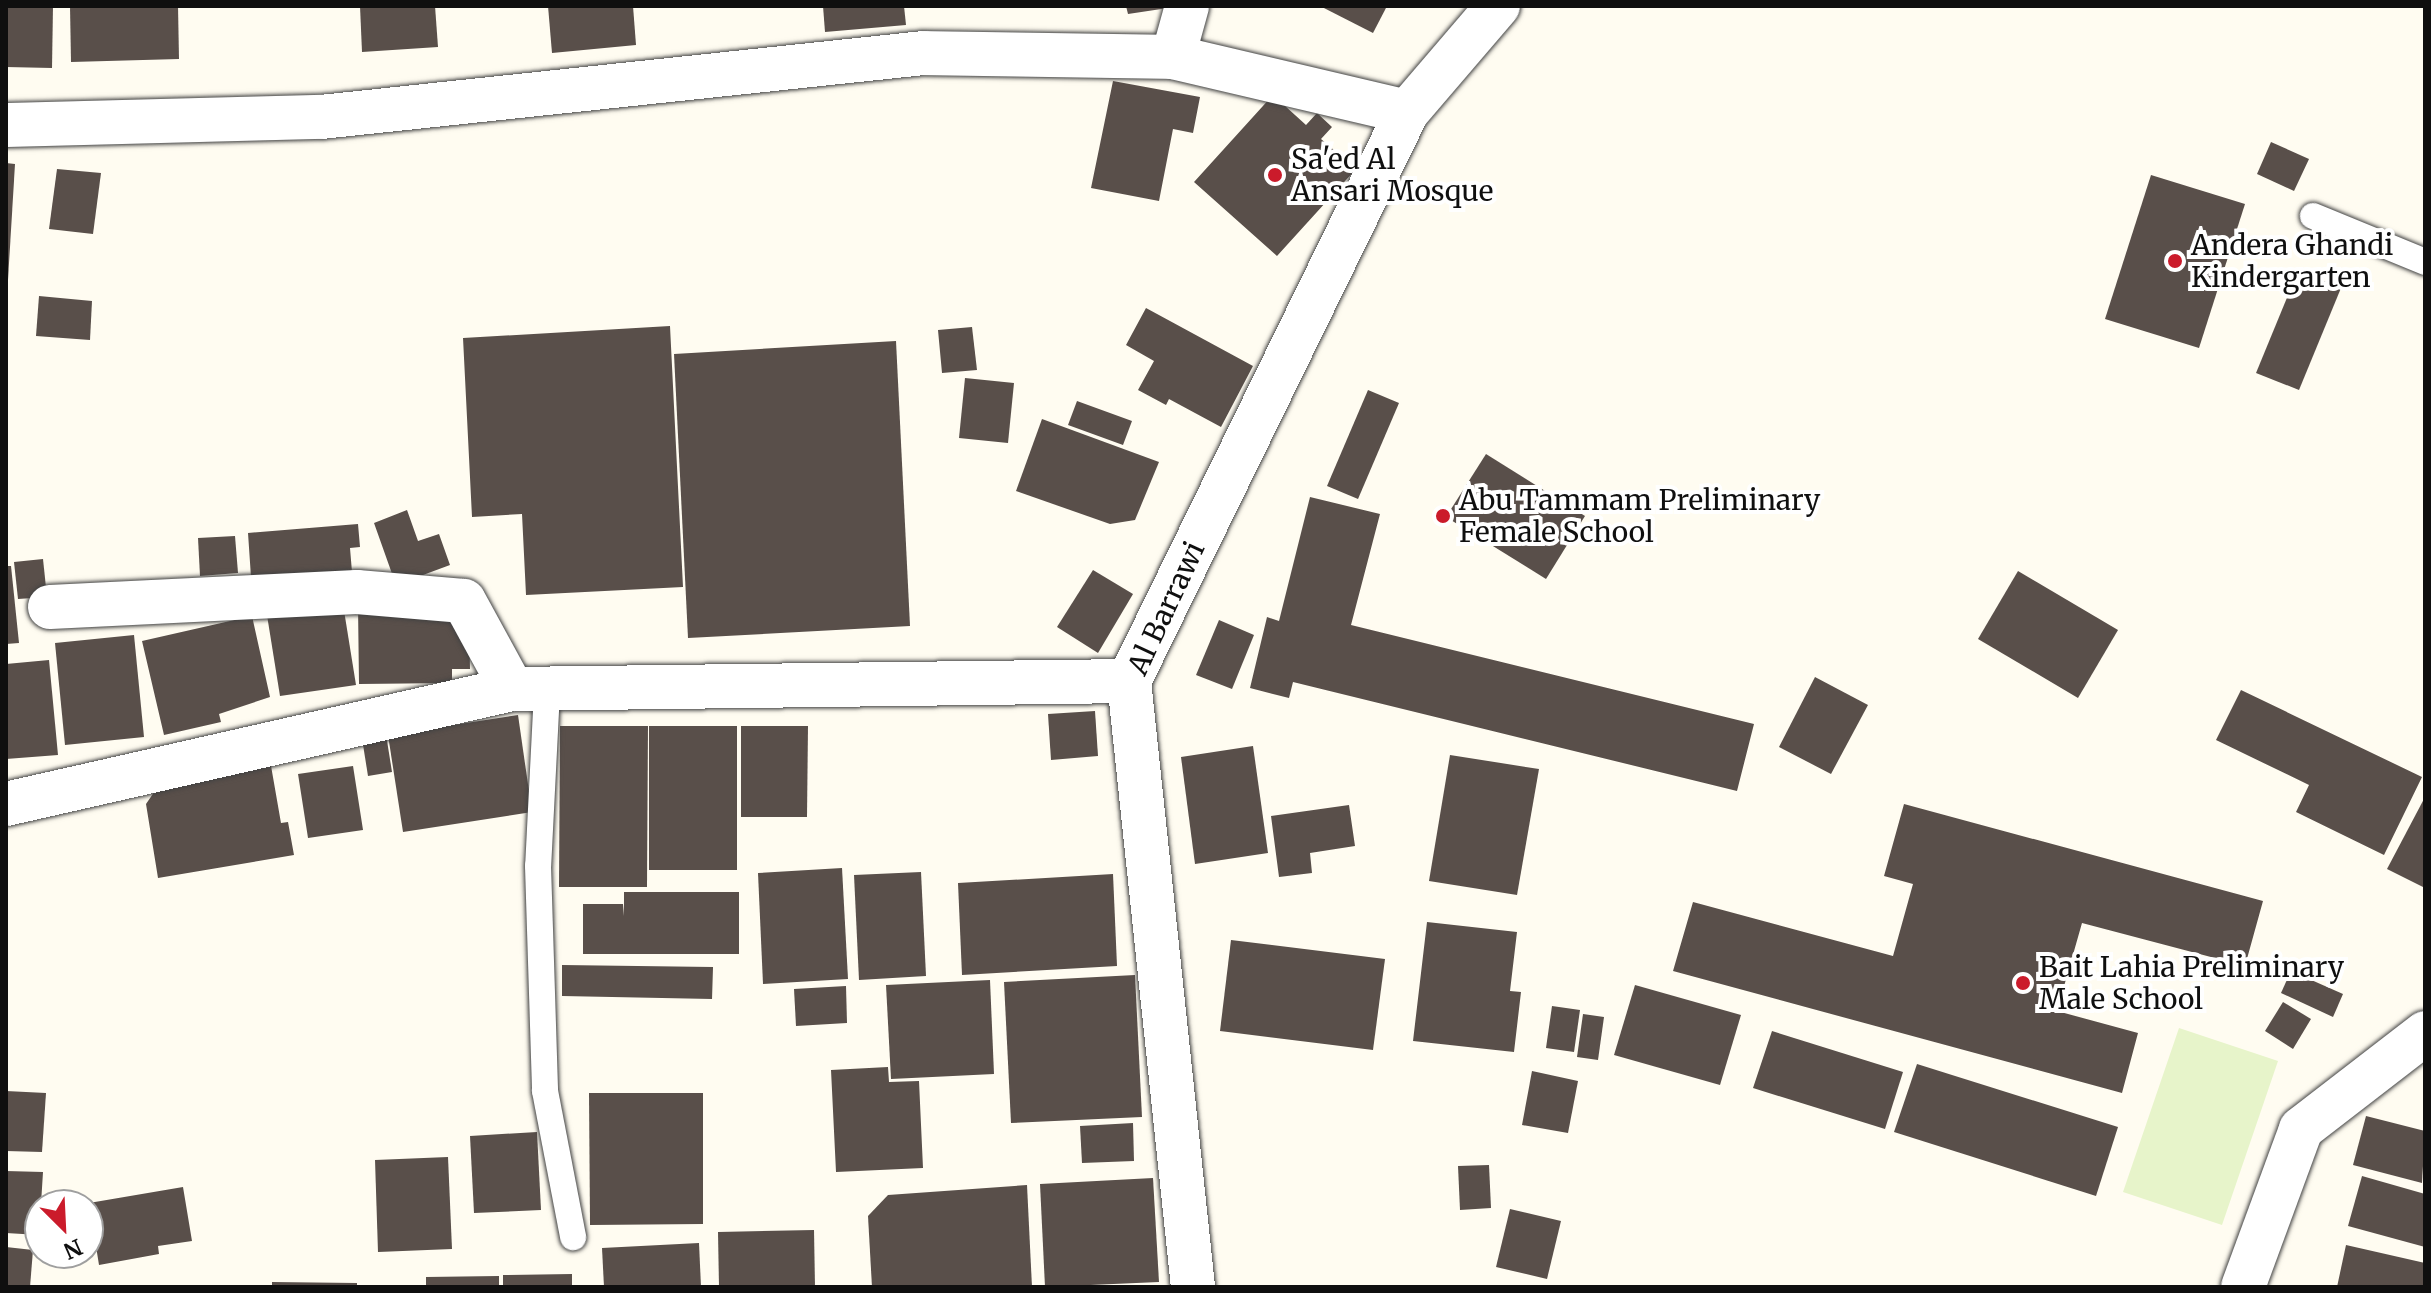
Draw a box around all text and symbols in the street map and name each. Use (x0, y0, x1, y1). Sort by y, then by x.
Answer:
place label: Sa'ed Al Ansari Mosque (1291, 142, 1493, 208)
marker: Sa'ed Al Ansari Mosque (1266, 166, 1284, 184)
place label: Andera Ghandi Kindergarten (2191, 228, 2393, 294)
marker: Andera Ghandi Kindergarten (2166, 252, 2184, 270)
place label: Abu Tammam Preliminary Female School (1459, 483, 1820, 549)
marker: Abu Tammam Preliminary Female School (1434, 507, 1452, 525)
street label: Al Barrawi (1121, 536, 1211, 680)
place label: Bait Lahia Preliminary Male School (2039, 950, 2344, 1016)
marker: Bait Lahia Preliminary Male School (2014, 974, 2032, 992)
north arrow (24, 1189, 104, 1269)
text: N (59, 1233, 87, 1265)

